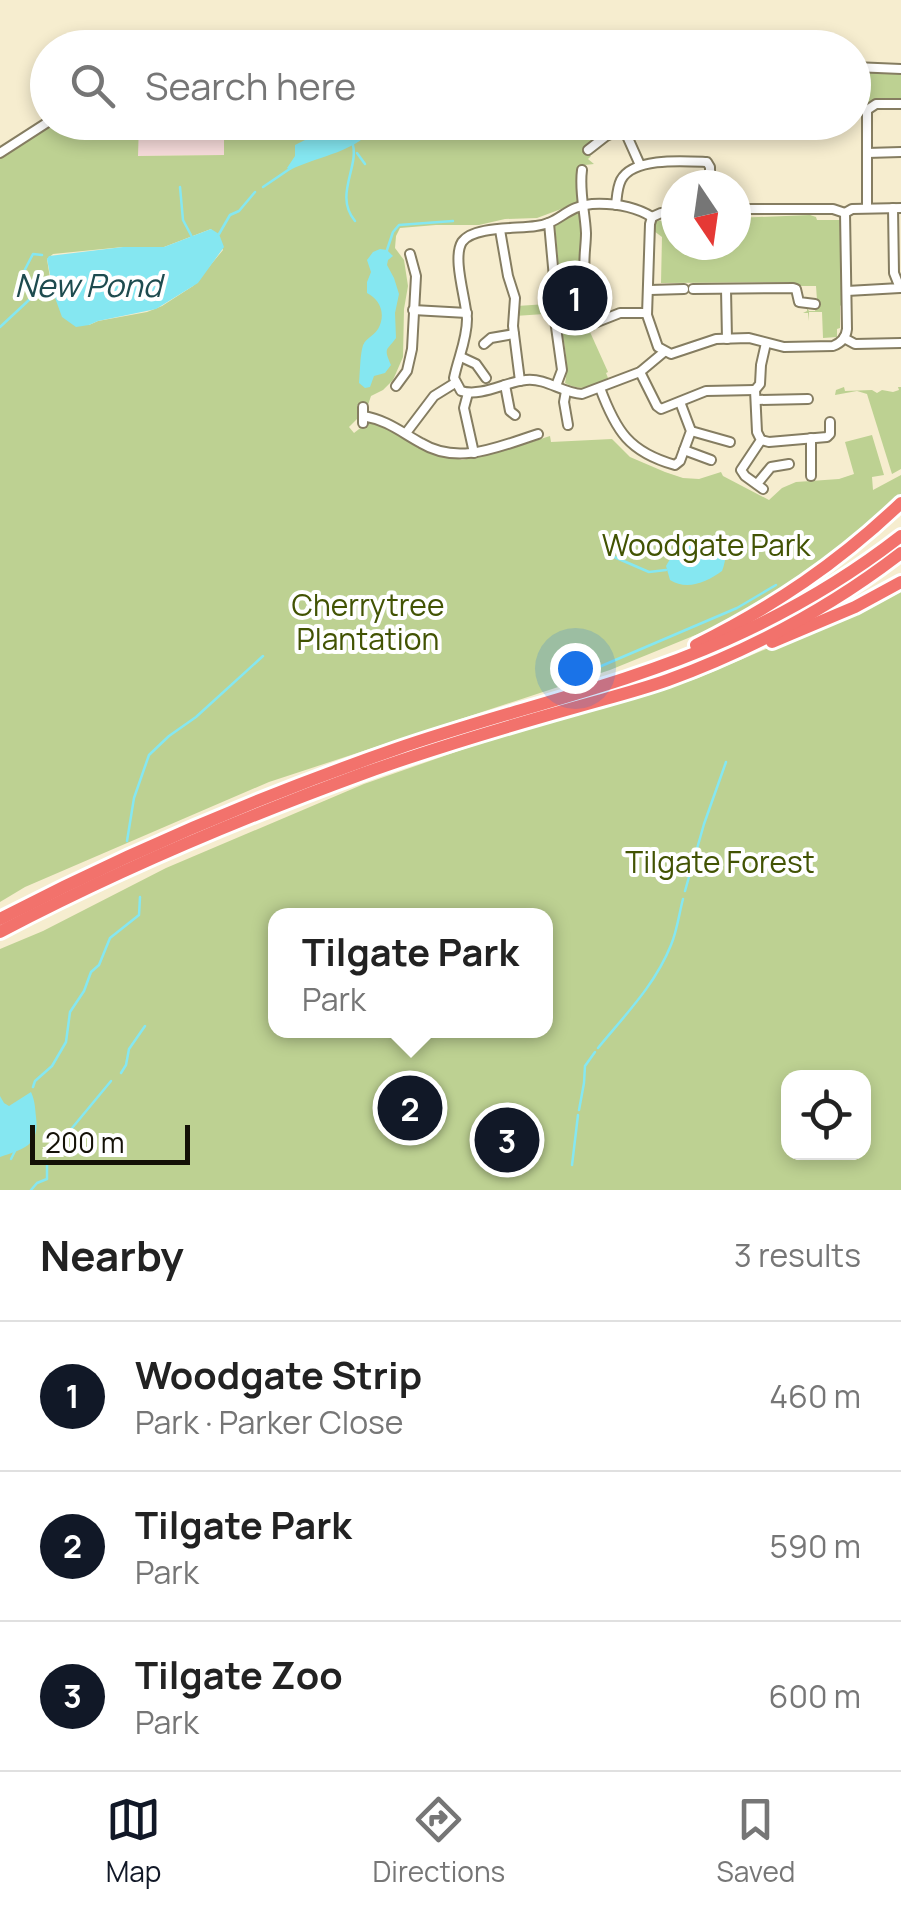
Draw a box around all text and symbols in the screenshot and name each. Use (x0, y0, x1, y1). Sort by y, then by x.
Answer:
search box (30, 30, 871, 140)
icon: search (65, 58, 120, 113)
text: Search here (145, 59, 356, 111)
north arrow (661, 170, 751, 260)
pin: 1 (542, 260, 608, 336)
water label: New Pond (15, 263, 166, 307)
park label: Woodgate Park (602, 524, 811, 565)
park label: Cherrytree Plantation (292, 584, 444, 659)
your location (550, 643, 601, 694)
park label: Tilgate Forest (625, 841, 815, 882)
popup (268, 908, 553, 1038)
text: Tilgate Park (302, 925, 519, 977)
text: Park (302, 977, 366, 1021)
pin: 2 (378, 1070, 442, 1146)
map controls (781, 1070, 871, 1160)
button: locate (781, 1070, 871, 1160)
pin: 3 (474, 1102, 540, 1178)
scale bar (30, 1120, 190, 1164)
text: 200 m (45, 1123, 124, 1161)
text: Nearby (40, 1226, 184, 1284)
text: 3 results (734, 1233, 861, 1277)
text: Woodgate Strip (135, 1348, 422, 1400)
text: 1 (65, 1374, 80, 1418)
text: 460 m (769, 1374, 861, 1418)
text: Park · Parker Close (135, 1400, 404, 1444)
text: Tilgate Park (135, 1498, 352, 1550)
text: 2 (63, 1524, 82, 1568)
text: 590 m (770, 1524, 861, 1568)
text: Park (135, 1550, 199, 1594)
text: Tilgate Zoo (135, 1648, 343, 1700)
text: 3 (63, 1674, 82, 1718)
text: 600 m (769, 1674, 861, 1718)
text: Park (135, 1700, 199, 1744)
tab: Map (106, 1792, 161, 1890)
tab: Directions (373, 1792, 505, 1890)
tab: Saved (716, 1792, 795, 1890)

